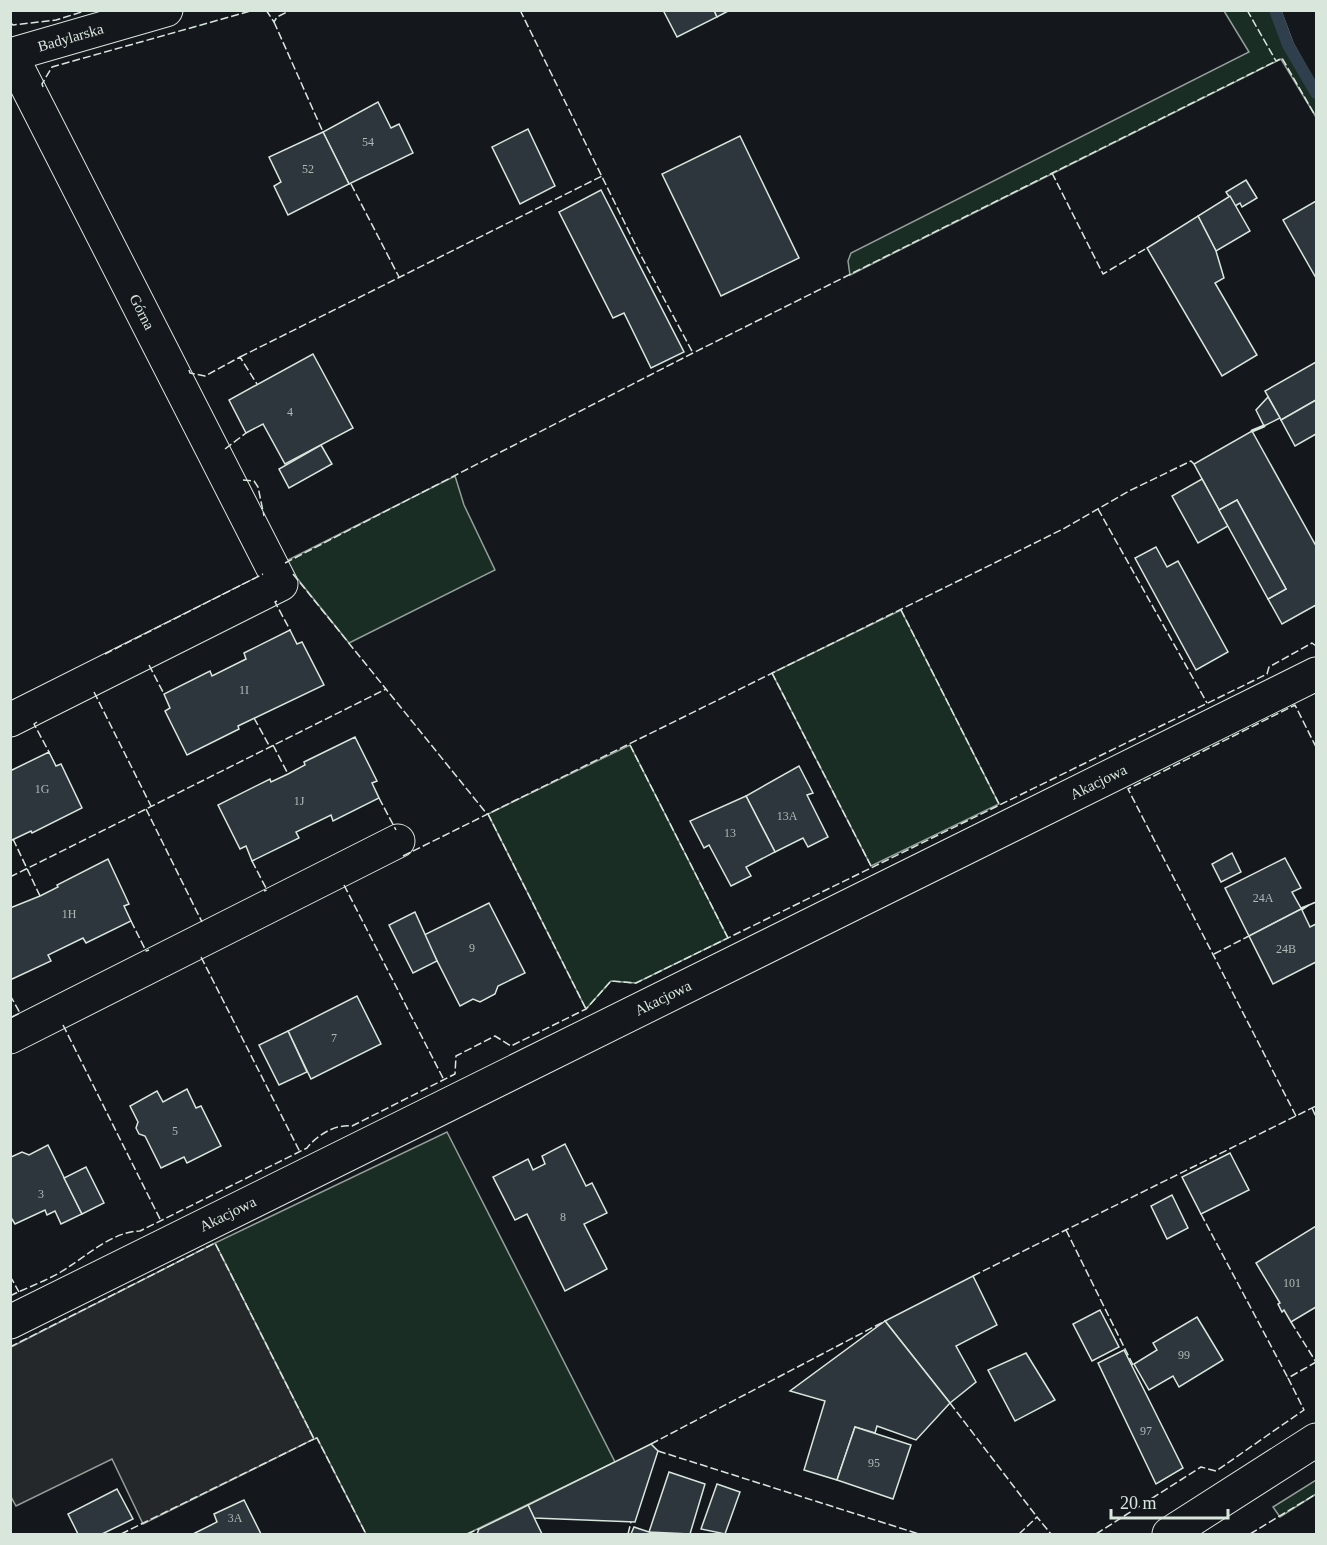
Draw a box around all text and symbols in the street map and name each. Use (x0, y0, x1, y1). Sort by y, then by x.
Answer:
street label: Badylarska (36, 20, 106, 55)
house number: 54 (362, 135, 374, 149)
house number: 52 (302, 162, 314, 176)
street label: Górna (126, 292, 158, 333)
house number: 4 (287, 405, 293, 419)
house number: 1I (239, 683, 249, 697)
street label: Akacjowa (1068, 761, 1130, 803)
house number: 1G (35, 782, 50, 796)
house number: 1J (294, 794, 305, 808)
house number: 13A (777, 809, 798, 823)
house number: 13 (724, 826, 736, 840)
house number: 24A (1253, 891, 1274, 905)
house number: 1H (62, 907, 77, 921)
house number: 9 (469, 941, 475, 955)
house number: 24B (1276, 942, 1296, 956)
street label: Akacjowa (632, 977, 694, 1019)
house number: 7 (331, 1031, 337, 1045)
house number: 5 (172, 1124, 178, 1138)
house number: 3 (38, 1187, 44, 1201)
street label: Akacjowa (197, 1193, 259, 1235)
house number: 8 (560, 1210, 566, 1224)
house number: 101 (1283, 1276, 1301, 1290)
house number: 99 (1178, 1348, 1190, 1362)
house number: 97 (1140, 1424, 1152, 1438)
house number: 95 (868, 1456, 880, 1470)
scale bar (1111, 1482, 1228, 1520)
text: 20 m (1120, 1493, 1157, 1513)
house number: 3A (228, 1511, 243, 1525)

